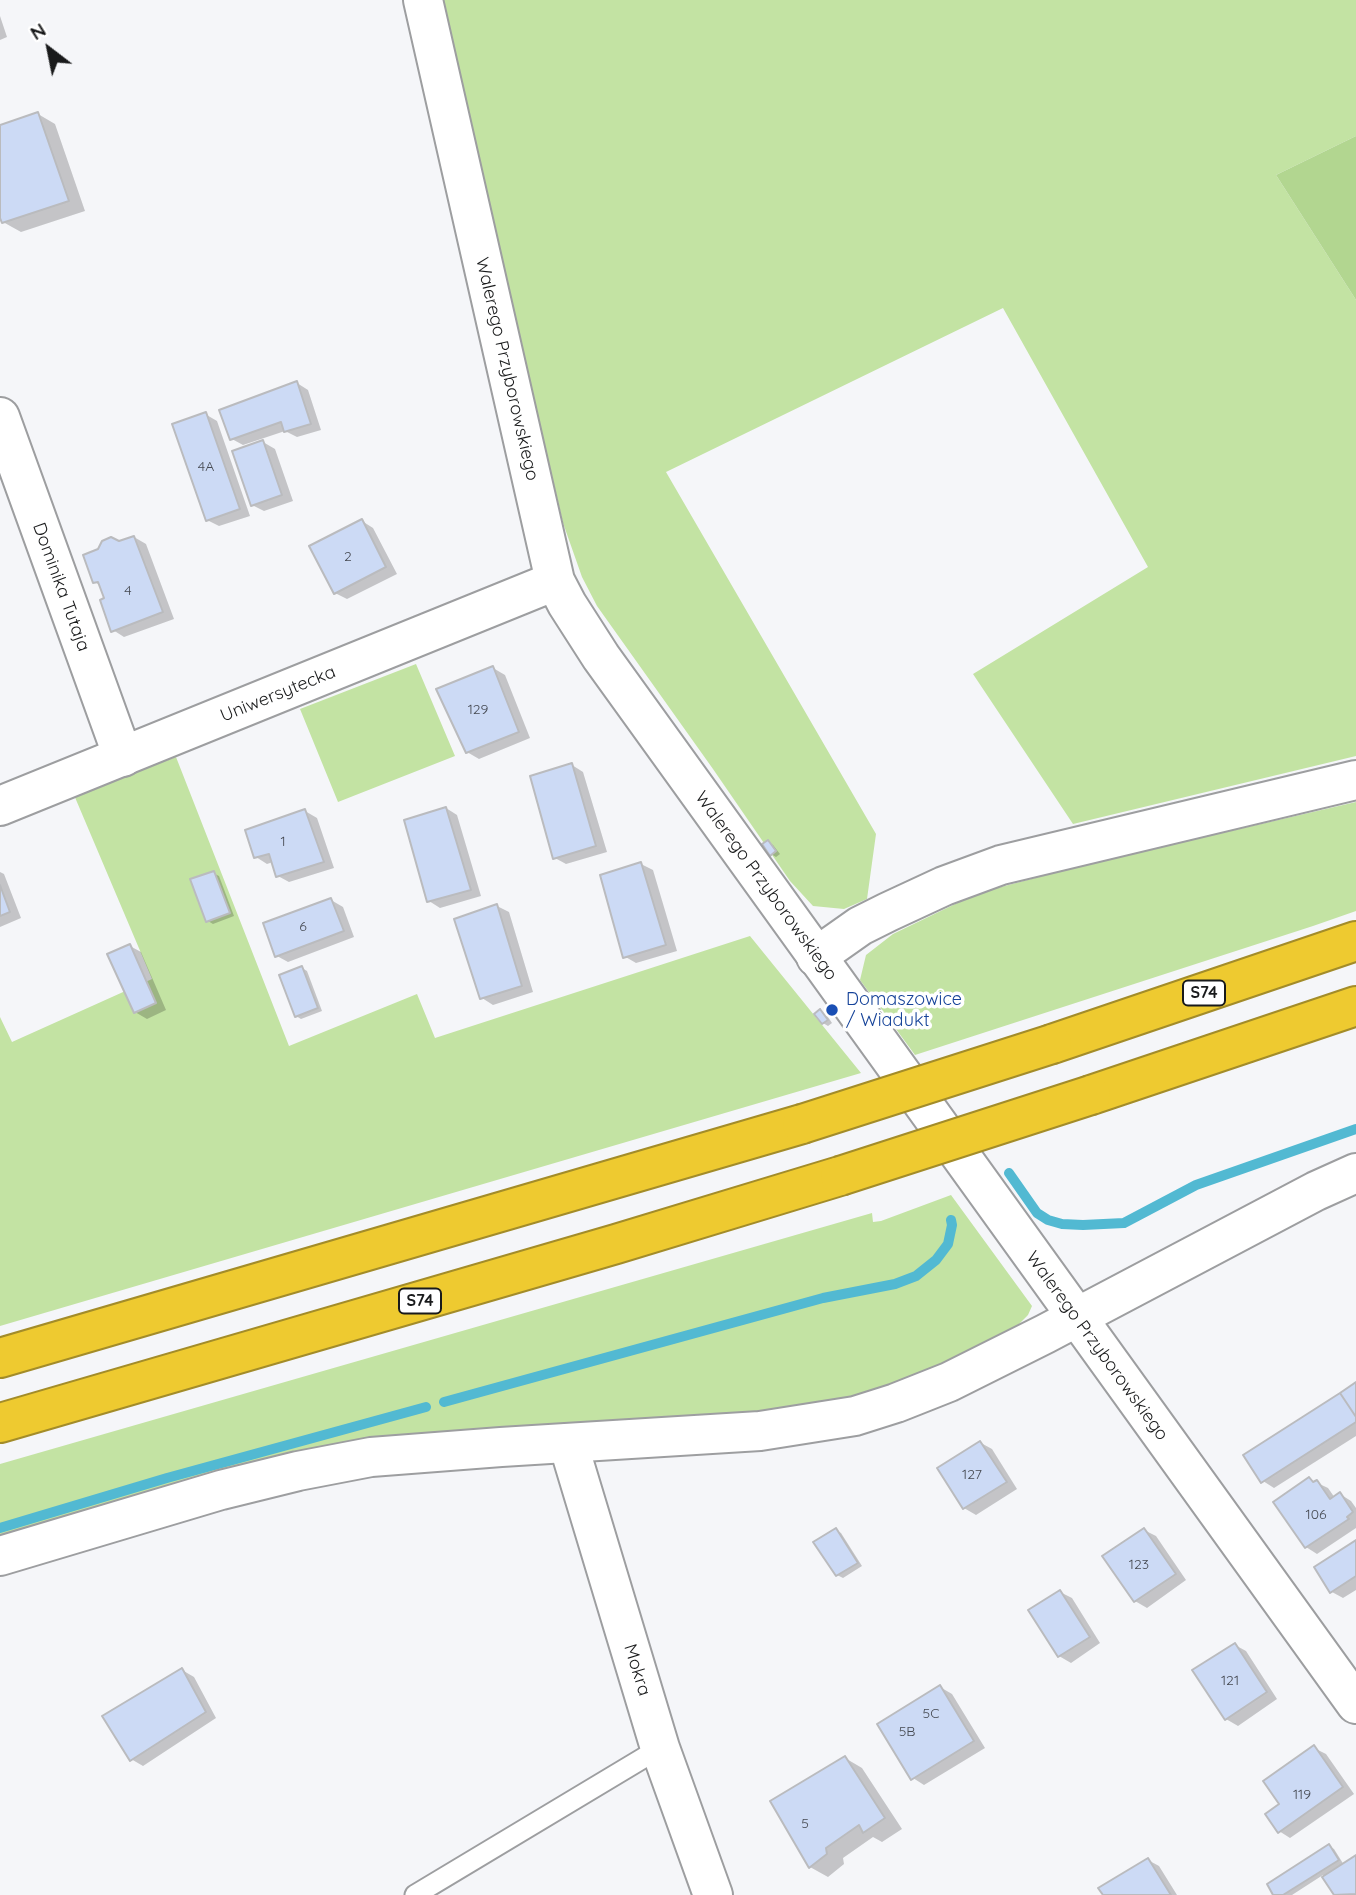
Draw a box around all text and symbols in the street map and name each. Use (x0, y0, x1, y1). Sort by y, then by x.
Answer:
north arrow (14, 14, 84, 84)
text: N (26, 17, 50, 45)
street label: Walerego Przyborowskiego (471, 255, 543, 483)
house number: 4A (198, 459, 214, 475)
street label: Dominika Tutaja (28, 520, 94, 654)
house number: 2 (344, 549, 352, 565)
house number: 4 (124, 583, 132, 599)
street label: Uniwersytecka (217, 661, 339, 727)
house number: 129 (468, 702, 488, 718)
street label: Walerego Przyborowskiego (690, 787, 842, 985)
house number: 1 (280, 834, 286, 850)
house number: 6 (299, 919, 307, 935)
road number: S74 (1183, 981, 1225, 1006)
place label: Domaszowice / Wiadukt (846, 989, 962, 1032)
marker: Domaszowice / Wiadukt (824, 1002, 840, 1018)
street label: Walerego Przyborowskiego (1021, 1247, 1173, 1445)
road number: S74 (399, 1288, 441, 1314)
house number: 127 (962, 1467, 982, 1483)
house number: 106 (1305, 1507, 1327, 1523)
house number: 123 (1129, 1557, 1149, 1573)
street label: Mokra (619, 1641, 655, 1699)
house number: 121 (1221, 1673, 1239, 1689)
house number: 5C (923, 1706, 939, 1722)
house number: 5B (899, 1724, 915, 1740)
house number: 119 (1293, 1787, 1311, 1803)
house number: 5 (801, 1816, 809, 1832)

